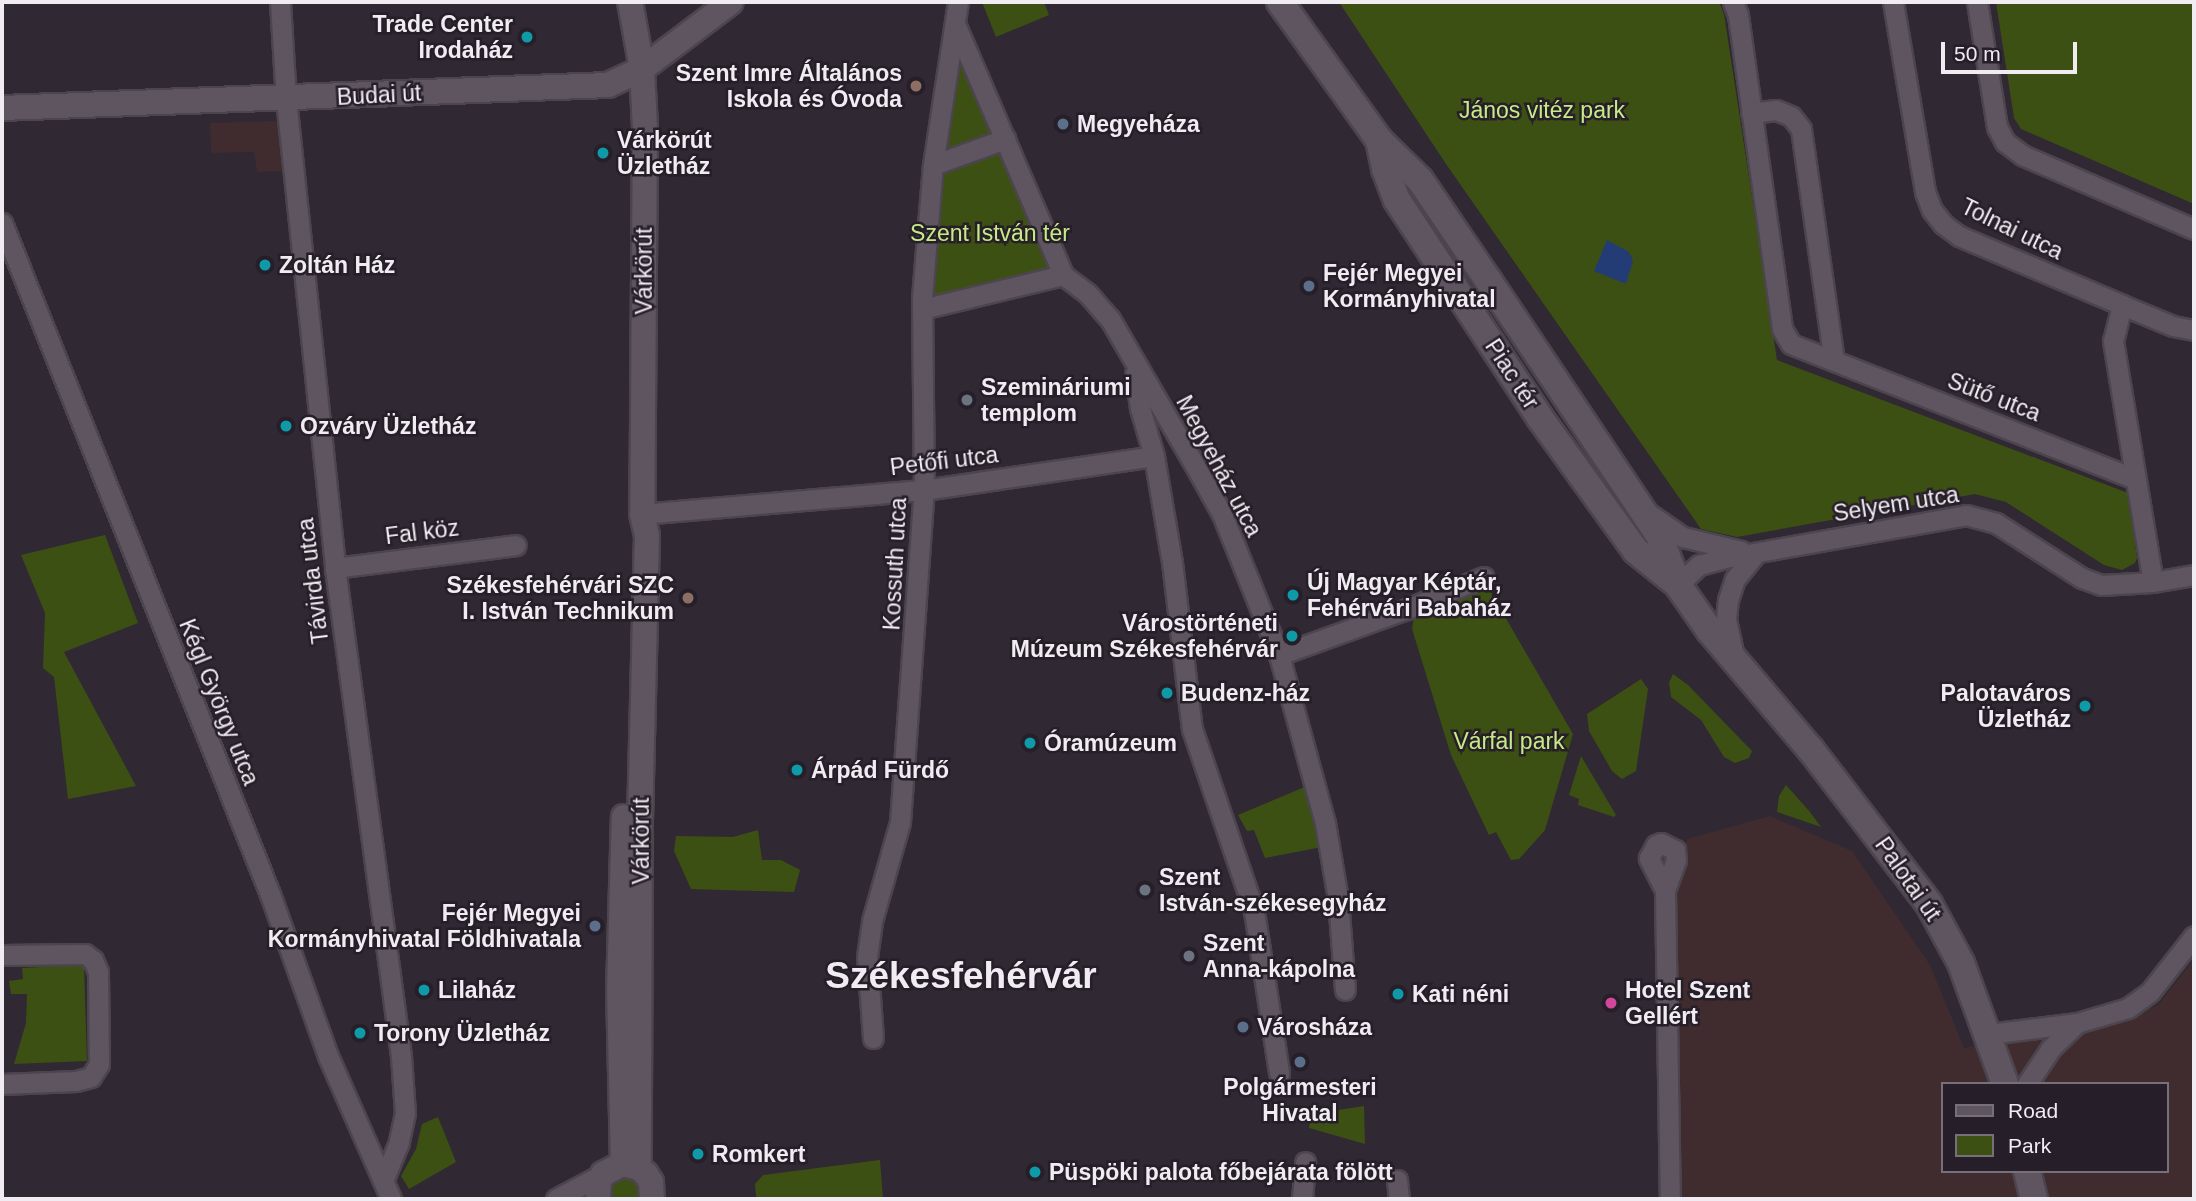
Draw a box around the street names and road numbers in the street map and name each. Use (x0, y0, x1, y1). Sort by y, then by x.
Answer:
street label: Budai út (336, 79, 422, 111)
street label: Tolnai utca (1957, 192, 2067, 266)
street label: Várkörút (630, 228, 658, 314)
street label: Piac tér (1479, 334, 1545, 414)
street label: Sütő utca (1944, 367, 2044, 427)
street label: Megyeház utca (1170, 391, 1268, 541)
street label: Petőfi utca (888, 441, 1000, 481)
street label: Selyem utca (1831, 480, 1961, 528)
street label: Kossuth utca (878, 497, 912, 631)
street label: Fal köz (384, 514, 460, 550)
street label: Távirda utca (292, 517, 334, 645)
street label: Kégl György utca (173, 615, 265, 789)
street label: Várkörút (627, 798, 655, 884)
street label: Palotai út (1869, 832, 1947, 926)

